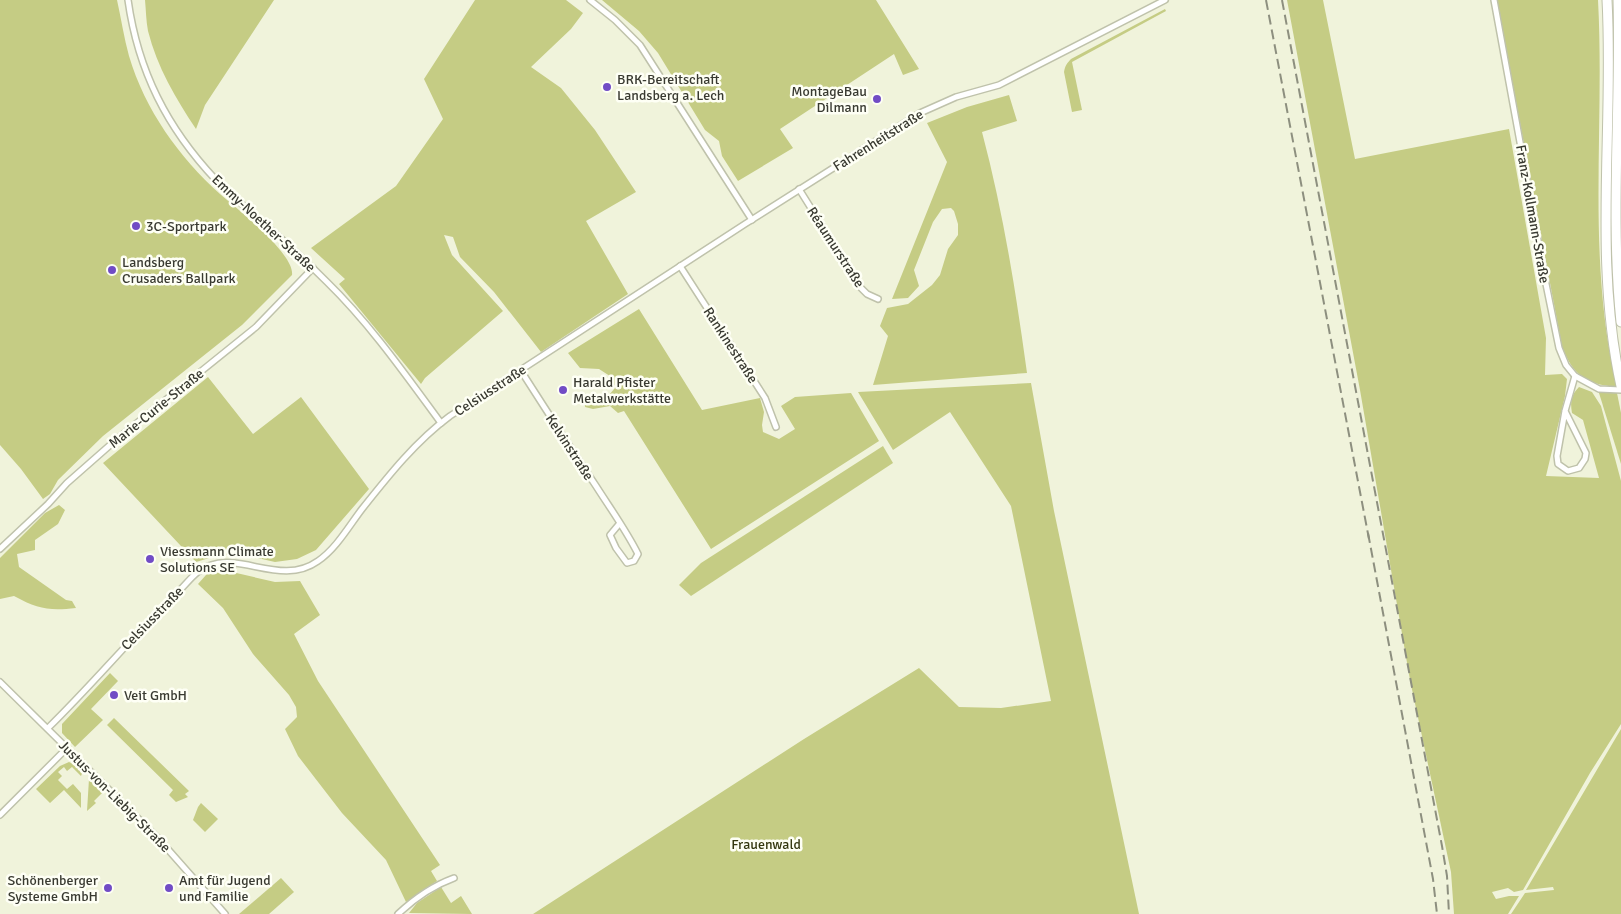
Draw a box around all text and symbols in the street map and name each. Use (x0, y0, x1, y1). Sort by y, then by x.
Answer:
place label: BRK-Bereitschaft Landsberg a. Lech (617, 71, 724, 104)
marker: BRK-Bereitschaft Landsberg a. Lech (601, 81, 613, 93)
place label: MontageBau Dilmann (791, 83, 867, 116)
marker: MontageBau Dilmann (871, 93, 883, 105)
street label: Fahrenheitstraße (830, 106, 927, 175)
street label: Franz-Kollmann-Straße (1512, 144, 1553, 285)
street label: Emmy-Noether-Straße (208, 171, 319, 276)
street label: Réaumurstraße (803, 204, 868, 291)
place label: 3C-Sportpark (146, 218, 226, 235)
marker: 3C-Sportpark (130, 220, 142, 232)
place label: Landsberg Crusaders Ballpark (122, 254, 236, 287)
marker: Landsberg Crusaders Ballpark (106, 264, 118, 276)
street label: Rankinestraße (700, 304, 762, 387)
street label: Celsiusstraße (451, 361, 529, 420)
street label: Marie-Curie-Straße (105, 365, 207, 452)
place label: Harald Pfister Metalwerkstätte (573, 374, 671, 407)
marker: Harald Pfister Metalwerkstätte (557, 384, 569, 396)
street label: Kelvinstraße (542, 411, 597, 484)
place label: Viessmann Climate Solutions SE (160, 543, 274, 576)
marker: Viessmann Climate Solutions SE (144, 553, 156, 565)
street label: Celsiusstraße (118, 583, 187, 654)
place label: Veit GmbH (124, 687, 187, 704)
marker: Veit GmbH (108, 689, 120, 701)
street label: Justus-von-Liebig-Straße (55, 737, 174, 856)
park label: Frauenwald (731, 836, 801, 853)
place label: Schönenberger Systeme GmbH (7, 872, 99, 905)
place label: Amt für Jugend und Familie (179, 872, 271, 905)
marker: Schönenberger Systeme GmbH (102, 882, 114, 894)
marker: Amt für Jugend und Familie (163, 882, 175, 894)

